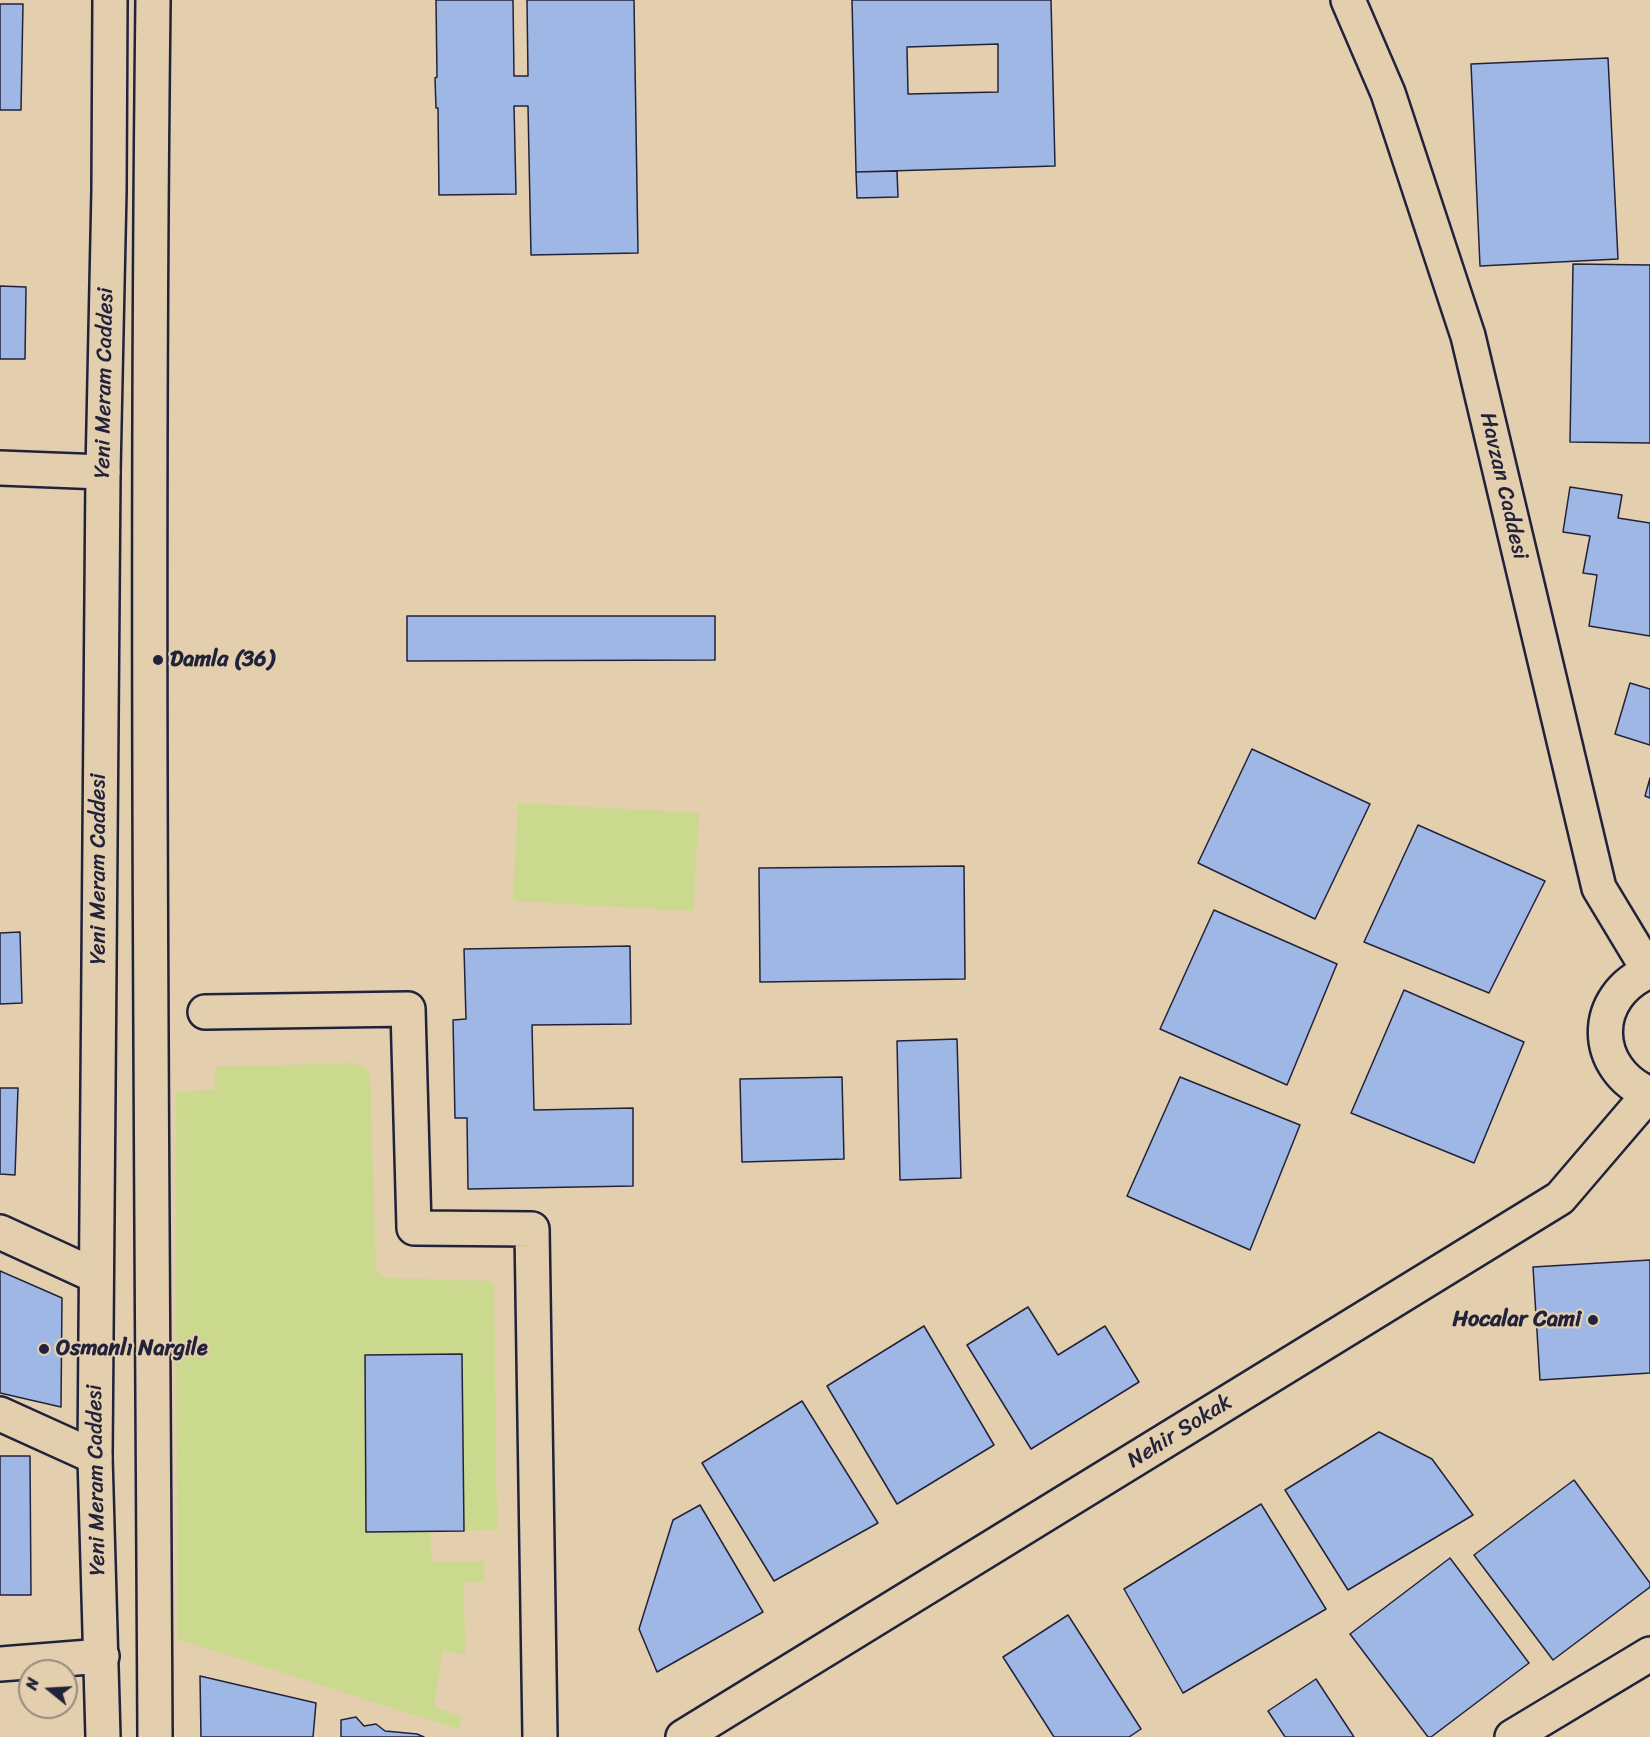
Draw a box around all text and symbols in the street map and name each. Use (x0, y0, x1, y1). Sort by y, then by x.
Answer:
street label: Yeni Meram Caddesi (90, 287, 120, 479)
street label: Havzan Caddesi (1473, 410, 1533, 562)
place label: Damla (36) (170, 647, 274, 673)
marker: Damla (36) (151, 653, 165, 667)
street label: Yeni Meram Caddesi (86, 773, 112, 965)
place label: Hocalar Cami (1452, 1307, 1581, 1333)
marker: Hocalar Cami (1586, 1313, 1600, 1327)
place label: Osmanlı Nargile (56, 1336, 208, 1362)
marker: Osmanlı Nargile (37, 1342, 51, 1356)
street label: Yeni Meram Caddesi (82, 1384, 112, 1576)
street label: Nehir Sokak (1123, 1389, 1237, 1475)
north arrow (18, 1659, 78, 1719)
text: N (17, 1674, 48, 1694)

